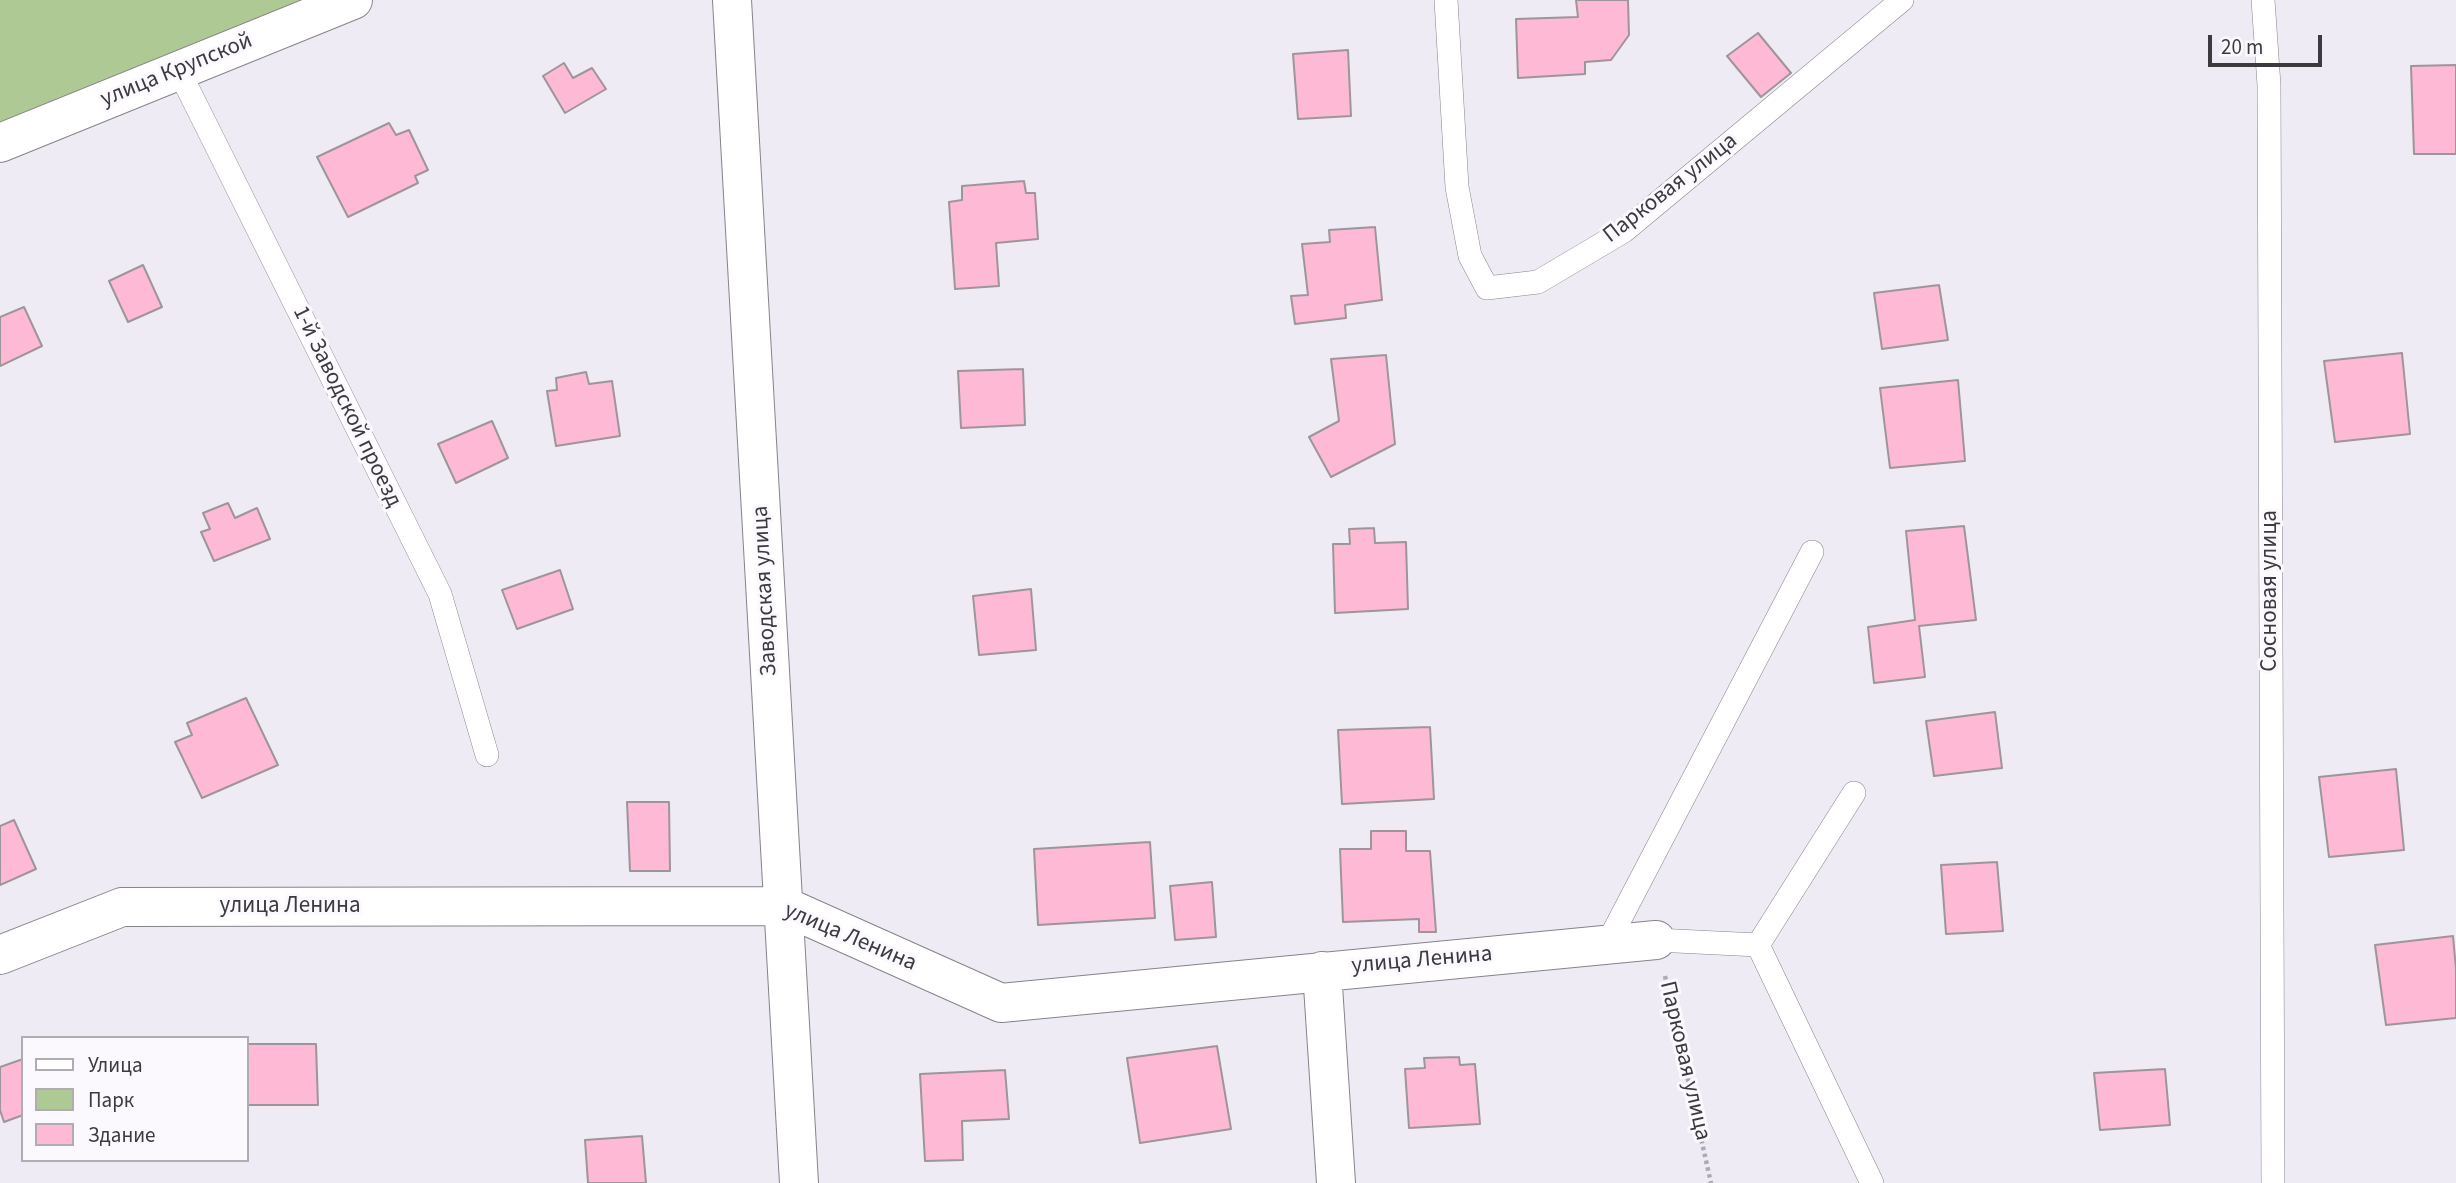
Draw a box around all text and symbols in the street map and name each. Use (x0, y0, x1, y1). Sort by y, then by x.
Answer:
scale bar (2211, 21, 2325, 65)
street label: улица Крупской (97, 28, 257, 114)
text: 20 m (2221, 32, 2263, 62)
street label: Парковая улица (1598, 128, 1744, 250)
street label: 1-й Заводской проезд (285, 302, 407, 512)
street label: Заводская улица (748, 505, 784, 677)
street label: Сосновая улица (2257, 510, 2285, 672)
street label: улица Ленина (219, 893, 361, 921)
street label: улица Ленина (780, 898, 920, 978)
street label: улица Ленина (1350, 941, 1494, 981)
street label: Парковая улица (1652, 979, 1716, 1143)
legend (21, 1036, 248, 1162)
text: Улица (88, 1050, 143, 1080)
text: Парк (88, 1085, 134, 1115)
text: Здание (88, 1120, 156, 1150)

